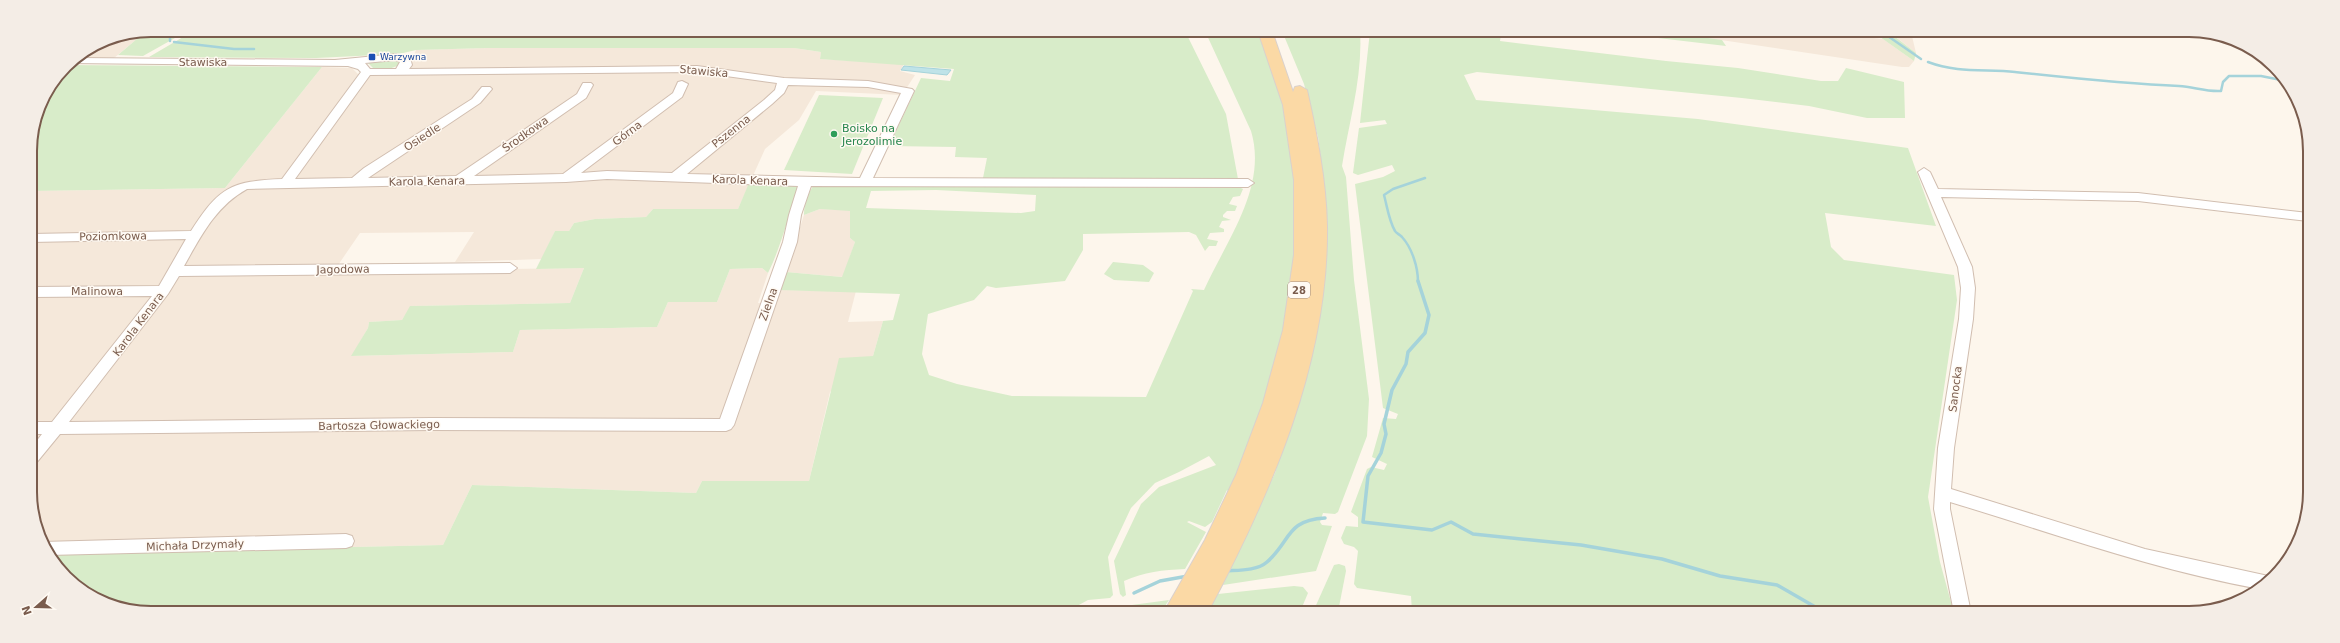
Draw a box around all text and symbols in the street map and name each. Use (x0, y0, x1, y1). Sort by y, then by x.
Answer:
marker: Warzywna (367, 52, 377, 62)
place label: Warzywna (380, 52, 426, 62)
street label: Stawiska (179, 56, 227, 69)
street label: Stawiska (679, 63, 729, 80)
street label: Pszenna (709, 112, 753, 150)
street label: Środkowa (500, 114, 551, 155)
street label: Górna (610, 118, 645, 149)
street label: Osiedle (402, 121, 443, 154)
place label: Boisko na Jerozolimie (841, 122, 902, 148)
marker: Boisko na Jerozolimie (829, 129, 839, 139)
street label: Karola Kenara (712, 173, 788, 188)
street label: Karola Kenara (389, 174, 465, 189)
street label: Poziomkowa (79, 229, 147, 244)
street label: Jagodowa (315, 263, 370, 276)
road number: 28 (1288, 282, 1310, 298)
street label: Malinowa (71, 285, 123, 298)
street label: Zielna (757, 286, 780, 322)
street label: Karola Kenara (110, 290, 167, 359)
street label: Sanocka (1946, 365, 1965, 413)
street label: Bartosza Głowackiego (318, 418, 440, 433)
street label: Michała Drzymały (146, 537, 245, 554)
north arrow (16, 587, 56, 627)
text: N (19, 604, 35, 617)

